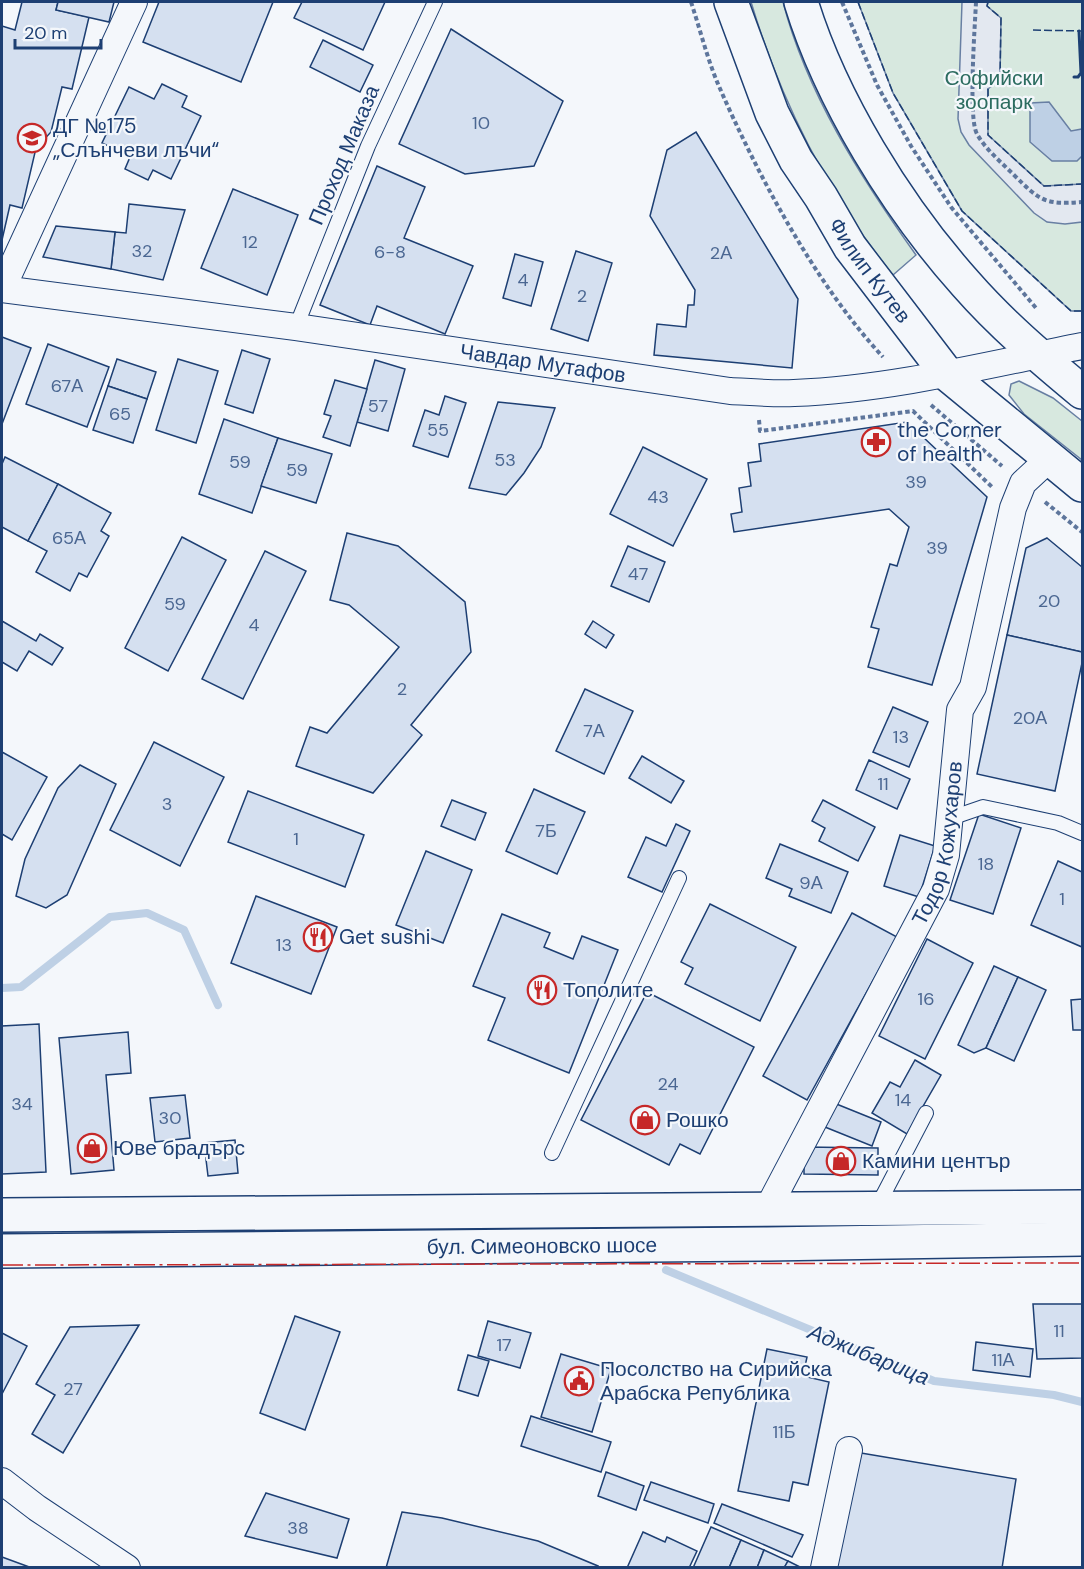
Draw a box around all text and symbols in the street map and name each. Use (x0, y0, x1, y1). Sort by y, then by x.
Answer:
scale bar (15, 12, 100, 50)
text: 20 m (24, 21, 67, 45)
park label: Софийски зоопарк (944, 64, 1044, 116)
street label: Проход Маказа (302, 81, 386, 229)
house number: 10 (472, 111, 490, 135)
place label: ДГ №175 „Слънчеви лъчи“ (53, 112, 220, 164)
school or university icon: ДГ №175 „Слънчеви лъчи“ (16, 122, 48, 154)
street label: Филип Кутев (822, 213, 917, 329)
house number: 12 (242, 230, 258, 254)
house number: 32 (131, 239, 153, 263)
house number: 6-8 (374, 240, 406, 264)
house number: 2А (710, 241, 732, 265)
house number: 4 (518, 268, 529, 292)
house number: 2 (577, 284, 587, 308)
street label: Чавдар Мутафов (458, 337, 628, 389)
house number: 67А (51, 374, 83, 398)
house number: 57 (368, 394, 388, 418)
house number: 65 (109, 402, 131, 426)
place label: the Corner of health (897, 416, 1002, 468)
house number: 55 (427, 418, 449, 442)
pharmacy icon: the Corner of health (860, 426, 892, 458)
house number: 53 (494, 448, 516, 472)
house number: 59 (229, 450, 251, 474)
house number: 59 (286, 458, 308, 482)
house number: 39 (905, 470, 927, 494)
house number: 43 (647, 485, 669, 509)
house number: 65А (52, 526, 86, 550)
house number: 39 (926, 536, 948, 560)
house number: 47 (628, 562, 648, 586)
house number: 20 (1038, 589, 1060, 613)
house number: 59 (164, 592, 186, 616)
house number: 4 (249, 613, 260, 637)
house number: 2 (397, 677, 407, 701)
house number: 20А (1013, 706, 1047, 730)
house number: 7А (583, 719, 605, 743)
house number: 13 (893, 725, 909, 749)
street label: Тодор Кожухаров (905, 760, 969, 930)
house number: 11 (877, 772, 889, 796)
house number: 3 (162, 792, 172, 816)
house number: 7Б (535, 819, 557, 843)
house number: 1 (293, 827, 299, 851)
house number: 18 (978, 852, 994, 876)
house number: 9А (799, 871, 823, 895)
house number: 1 (1059, 887, 1065, 911)
restaurant icon: Get sushi (302, 921, 334, 953)
place label: Get sushi (339, 923, 431, 951)
house number: 13 (276, 933, 292, 957)
restaurant icon: Тополите (526, 974, 558, 1006)
place label: Тополите (563, 976, 654, 1004)
house number: 16 (918, 987, 934, 1011)
house number: 24 (658, 1072, 679, 1096)
house number: 14 (895, 1088, 911, 1112)
house number: 34 (11, 1092, 33, 1116)
shop icon: Рошко (629, 1104, 661, 1136)
house number: 30 (159, 1106, 181, 1130)
place label: Рошко (666, 1106, 729, 1134)
shop icon: Юве брадърс (76, 1132, 108, 1164)
place label: Юве брадърс (113, 1134, 245, 1162)
shop icon: Камини център (825, 1145, 857, 1177)
place label: Камини център (862, 1147, 1011, 1175)
street label: бул. Симеоновско шосе (427, 1231, 657, 1261)
water label: Аджибарица (802, 1316, 934, 1392)
house number: 11 (1053, 1319, 1065, 1343)
house number: 17 (496, 1333, 512, 1357)
house number: 11А (991, 1348, 1015, 1372)
place label: Посолство на Сирийска Арабска Република (600, 1355, 832, 1407)
public building icon: Посолство на Сирийска Арабска Република (563, 1365, 595, 1397)
house number: 27 (63, 1377, 83, 1401)
house number: 11Б (772, 1420, 796, 1444)
house number: 38 (287, 1516, 309, 1540)

